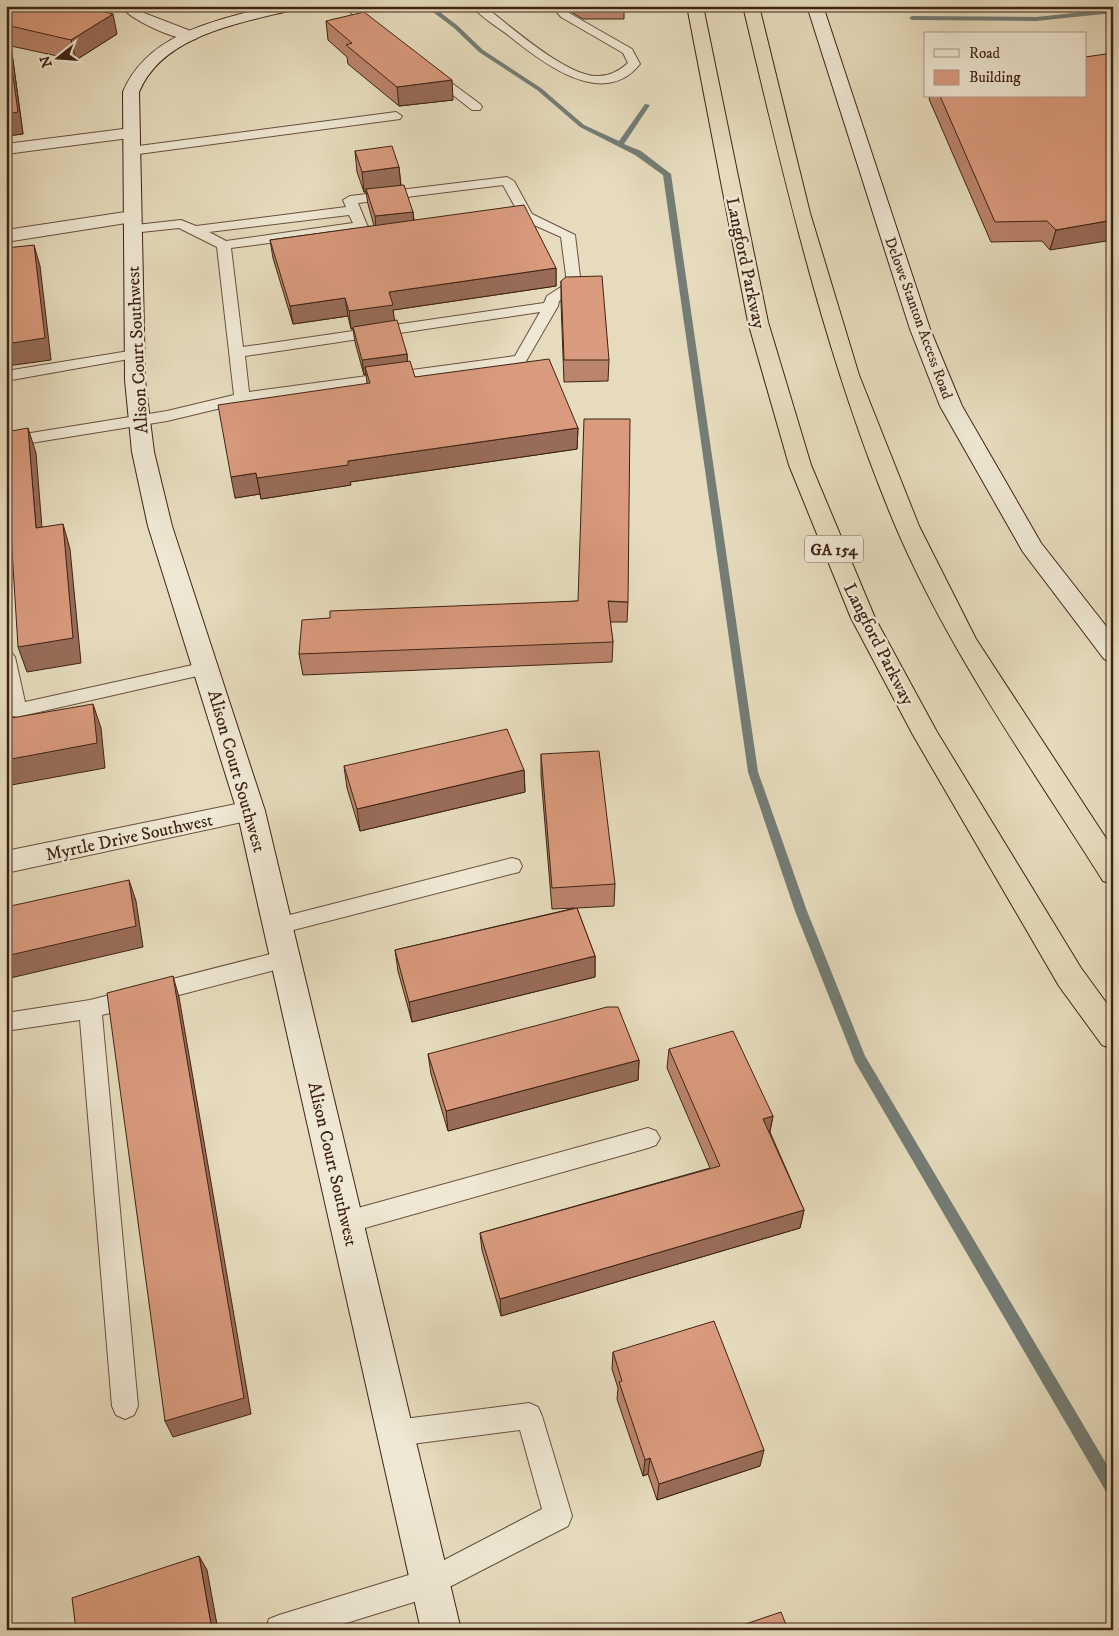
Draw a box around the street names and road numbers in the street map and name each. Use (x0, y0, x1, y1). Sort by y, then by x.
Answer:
street label: Langford Parkway (720, 195, 770, 331)
street label: Delowe Stanton Access Road (880, 235, 957, 402)
street label: Alison Court Southwest (123, 265, 153, 434)
road number: GA 154 (805, 536, 863, 562)
street label: Langford Parkway (838, 580, 918, 709)
street label: Alison Court Southwest (202, 688, 270, 855)
street label: Myrtle Drive Southwest (44, 809, 215, 866)
street label: Alison Court Southwest (302, 1080, 362, 1249)

